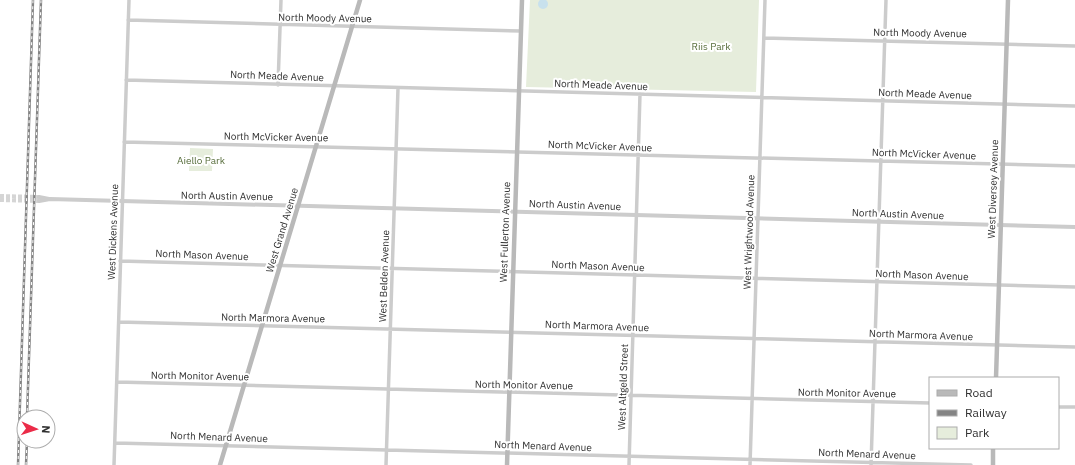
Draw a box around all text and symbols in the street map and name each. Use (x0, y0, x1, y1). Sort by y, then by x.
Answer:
street label: North Moody Avenue (278, 11, 373, 25)
street label: North Moody Avenue (873, 26, 968, 40)
park label: Riis Park (692, 40, 731, 53)
street label: North Meade Avenue (230, 68, 325, 84)
street label: North Meade Avenue (554, 77, 649, 93)
street label: North Meade Avenue (878, 86, 973, 102)
street label: North McVicker Avenue (224, 130, 329, 144)
street label: North McVicker Avenue (548, 138, 653, 154)
street label: West Diversey Avenue (985, 139, 1001, 239)
street label: North McVicker Avenue (872, 146, 977, 162)
park label: Aiello Park (177, 154, 226, 167)
street label: West Wrightwood Avenue (741, 174, 758, 290)
street label: West Fullerton Avenue (497, 181, 513, 283)
street label: West Dickens Avenue (105, 183, 121, 280)
street label: West Grand Avenue (263, 186, 301, 274)
street label: North Austin Avenue (181, 189, 274, 203)
street label: North Austin Avenue (529, 197, 622, 213)
street label: North Austin Avenue (852, 206, 945, 222)
street label: West Belden Avenue (376, 229, 392, 322)
street label: North Mason Avenue (155, 247, 249, 263)
street label: North Mason Avenue (551, 258, 645, 274)
street label: North Mason Avenue (875, 267, 969, 283)
street label: North Marmora Avenue (221, 311, 326, 325)
street label: North Marmora Avenue (545, 318, 650, 334)
street label: North Marmora Avenue (869, 327, 974, 343)
street label: West Altgeld Street (615, 343, 631, 430)
street label: North Monitor Avenue (151, 369, 250, 383)
legend (929, 377, 1059, 449)
street label: North Monitor Avenue (475, 378, 574, 392)
text: Road (965, 385, 993, 400)
street label: North Monitor Avenue (798, 386, 897, 400)
text: Railway (965, 405, 1007, 420)
north arrow (16, 409, 56, 449)
text: N (39, 425, 53, 434)
text: Park (965, 425, 990, 440)
street label: North Menard Avenue (170, 429, 269, 445)
street label: North Menard Avenue (494, 438, 593, 454)
street label: North Menard Avenue (818, 446, 917, 462)

